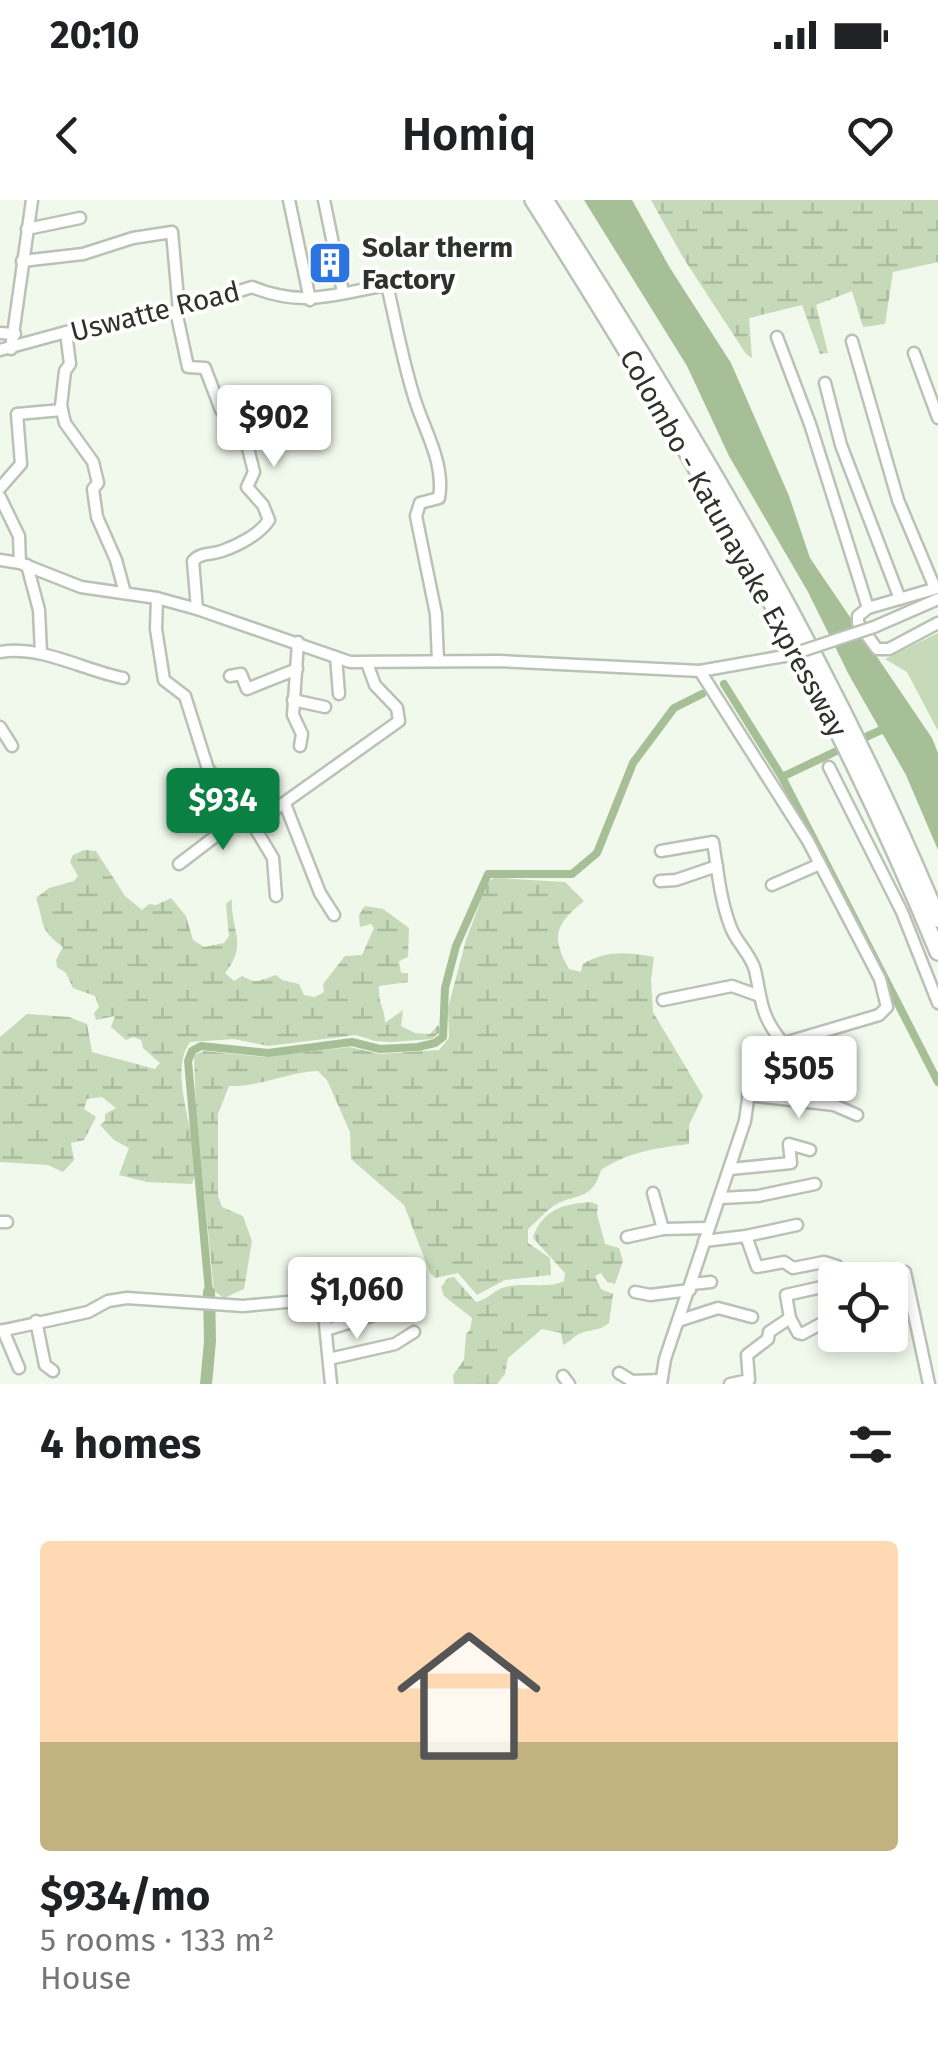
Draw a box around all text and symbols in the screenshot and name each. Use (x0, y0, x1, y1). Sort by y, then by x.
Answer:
text: 20:10 (50, 12, 140, 58)
icon: back (40, 108, 95, 163)
text: Homiq (402, 108, 536, 162)
icon: heart (843, 108, 898, 163)
place label: Solar therm Factory (362, 231, 513, 296)
building icon: Solar therm Factory (307, 240, 353, 286)
street label: Uswatte Road (67, 275, 243, 348)
street label: Colombo - Katunayake Expressway (613, 344, 854, 743)
pin: $902 (215, 385, 333, 470)
text: $902 (239, 398, 309, 436)
pin: $934 (164, 768, 282, 853)
text: $934 (189, 781, 258, 819)
pin: $505 (740, 1036, 858, 1121)
text: $505 (764, 1049, 834, 1087)
pin: $1,060 (276, 1257, 438, 1342)
map controls (818, 1262, 908, 1352)
button: locate (818, 1262, 908, 1352)
text: $1,060 (310, 1270, 404, 1308)
icon: filters (843, 1417, 898, 1472)
text: 4 homes (40, 1419, 201, 1469)
icon: home (379, 1606, 559, 1786)
text: $934/mo (40, 1871, 210, 1921)
text: 5 rooms · 133 m² (40, 1921, 275, 1959)
text: House (40, 1959, 131, 1997)

